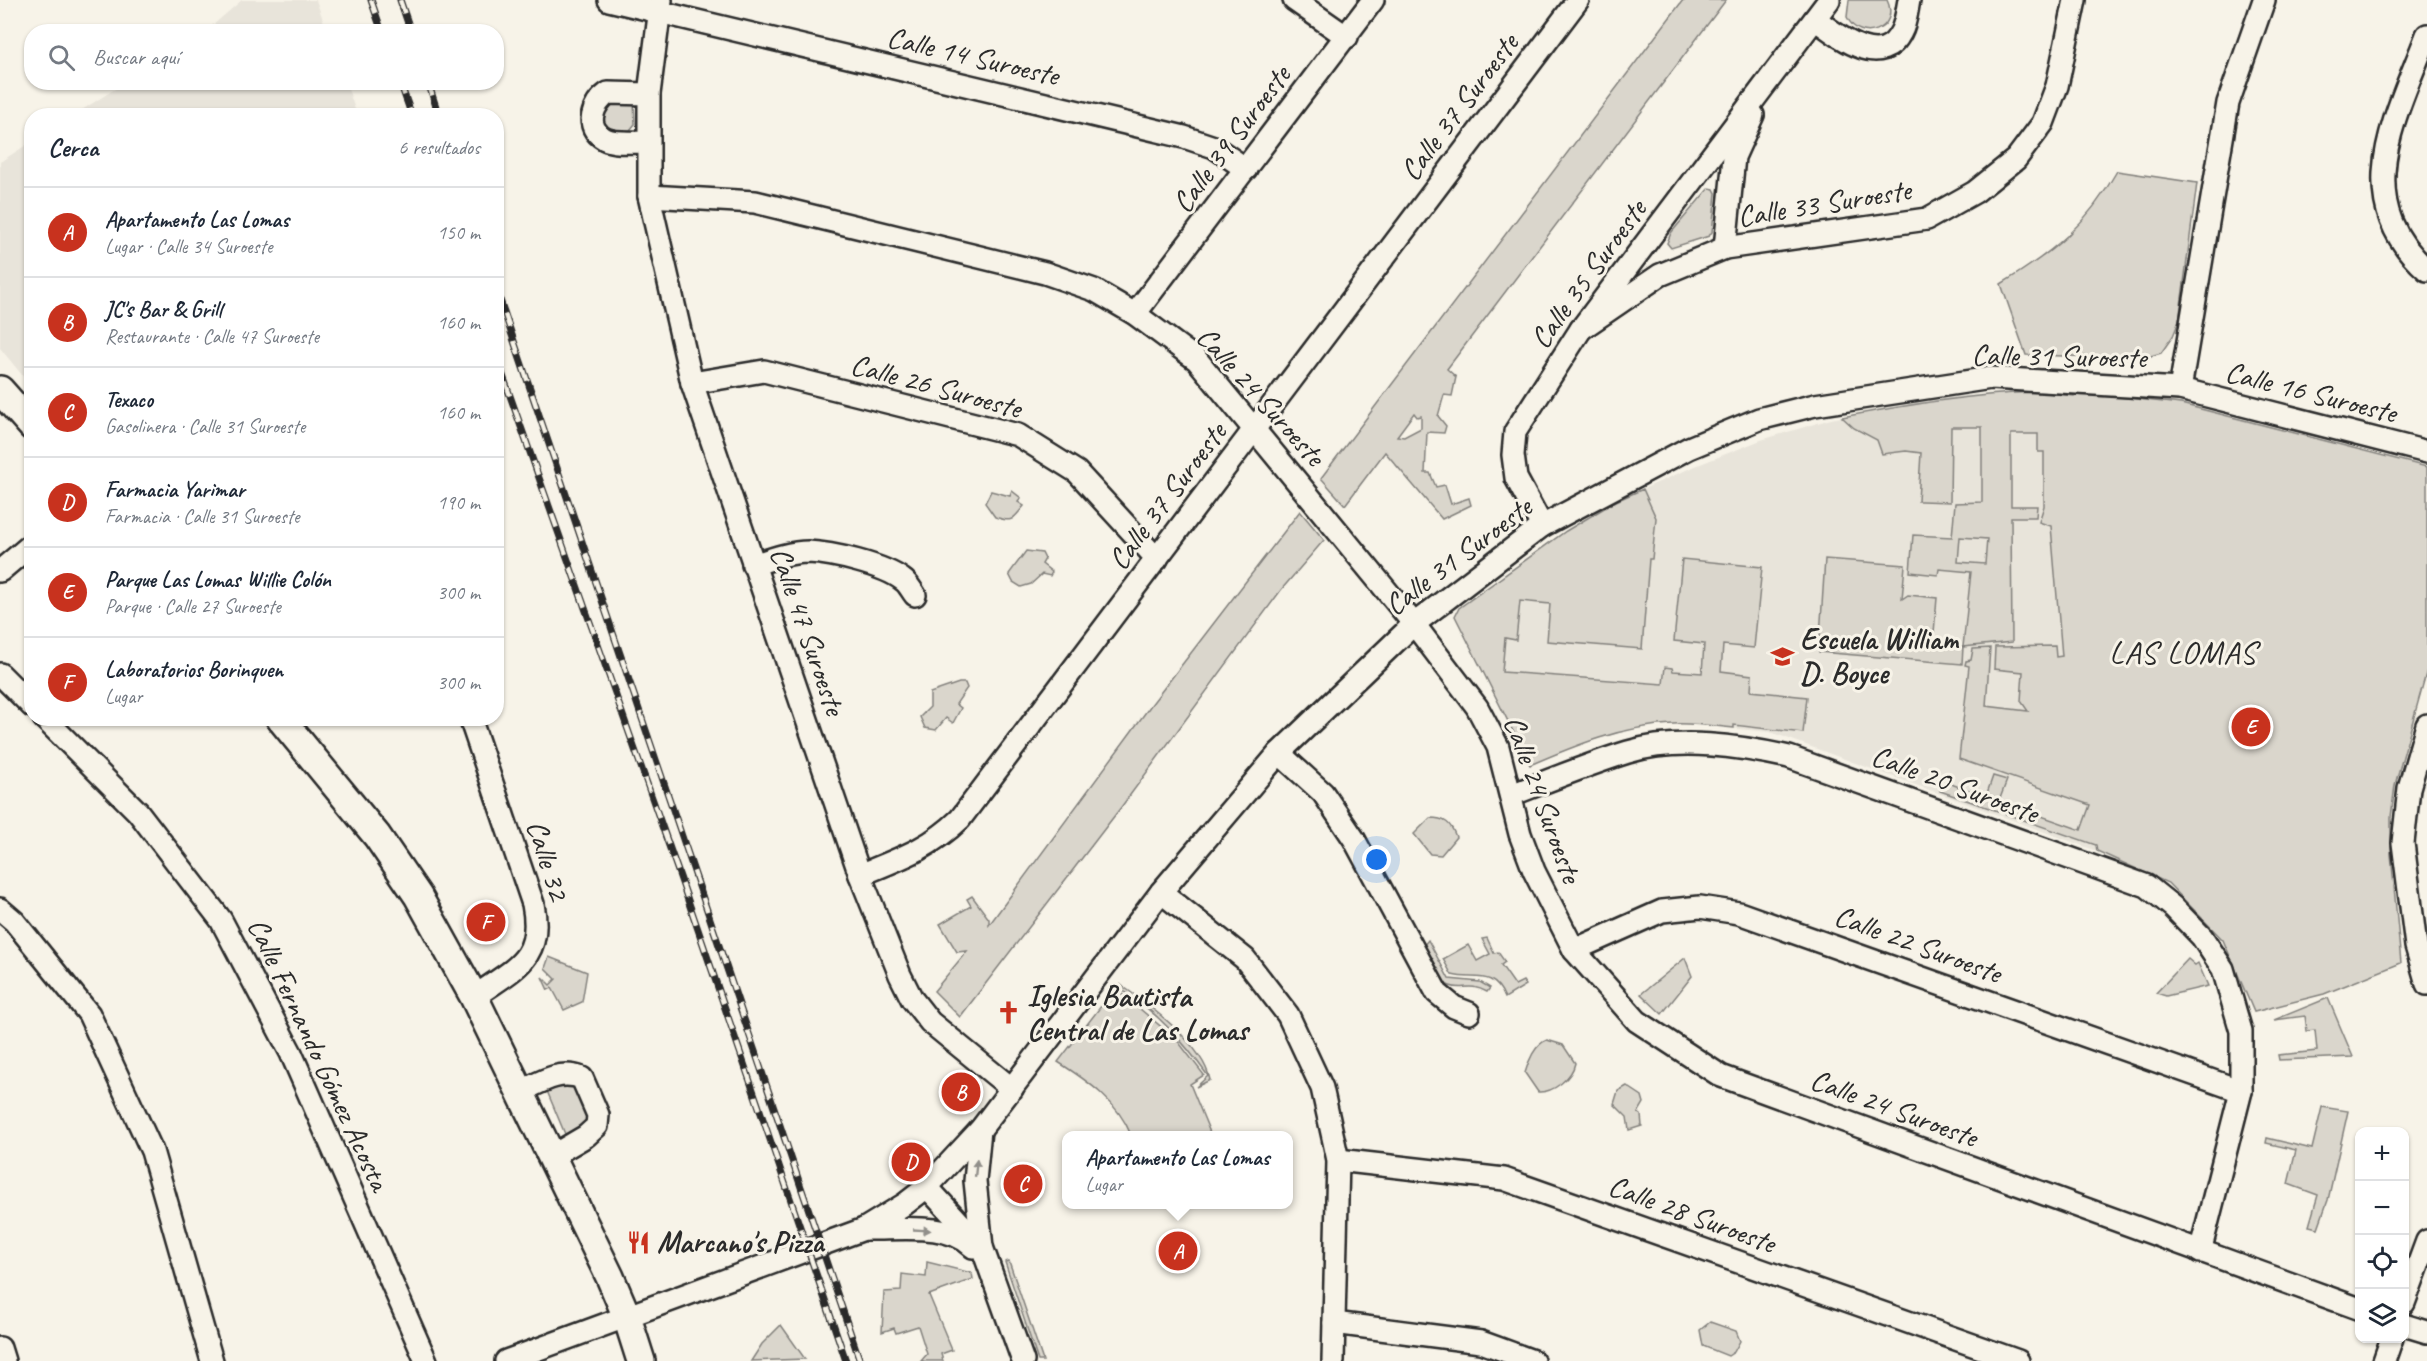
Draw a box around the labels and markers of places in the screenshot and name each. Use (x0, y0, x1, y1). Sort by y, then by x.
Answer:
place label: Escuela William D. Boyce (1800, 620, 1960, 692)
school or university icon: Escuela William D. Boyce (1769, 643, 1795, 669)
pin: E (2232, 704, 2270, 750)
pin: F (466, 900, 506, 944)
place label: Iglesia Bautista Central de Las Lomas (1027, 977, 1251, 1049)
church icon: Iglesia Bautista Central de Las Lomas (996, 1000, 1022, 1026)
pin: B (942, 1070, 980, 1114)
pin: D (892, 1140, 930, 1184)
pin: C (1004, 1162, 1042, 1206)
place label: Marcano's Pizza (657, 1223, 826, 1261)
pin: A (1158, 1228, 1198, 1274)
restaurant icon: Marcano's Pizza (626, 1229, 652, 1255)

